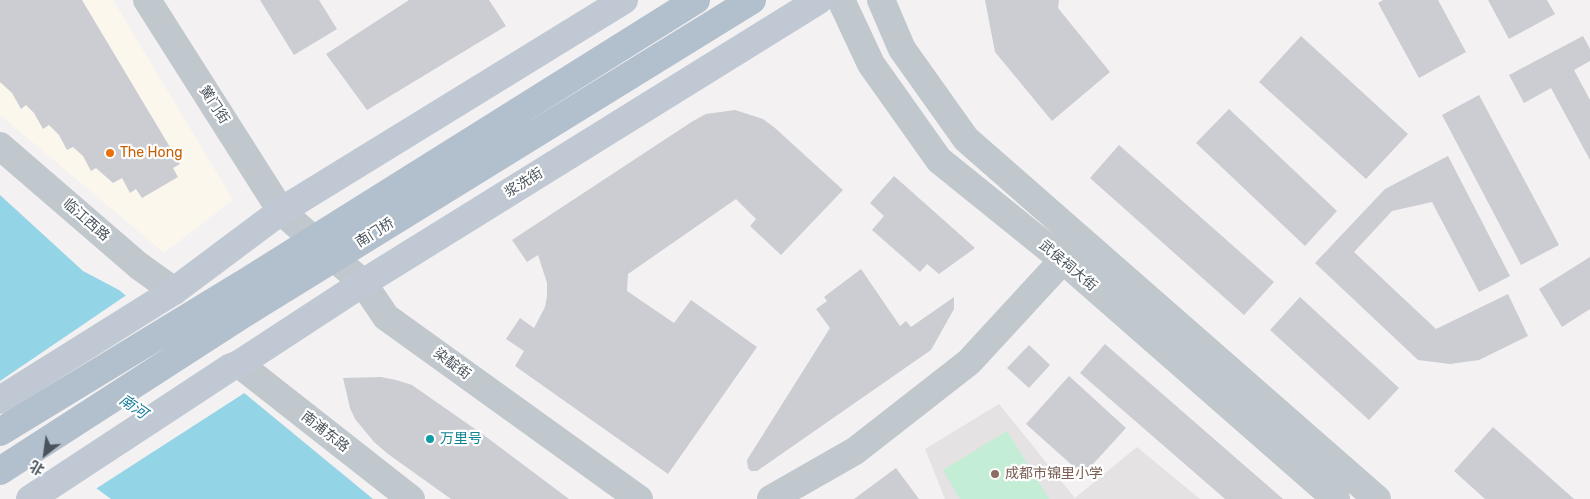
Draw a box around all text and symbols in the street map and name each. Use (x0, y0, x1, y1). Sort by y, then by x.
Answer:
street label: 黉门街 (196, 83, 232, 127)
place label: The Hong (120, 145, 182, 161)
marker: The Hong (104, 147, 116, 159)
street label: 浆洗街 (502, 165, 546, 201)
street label: 临江西路 (59, 195, 113, 245)
street label: 南门桥 (353, 215, 397, 251)
street label: 武侯祠大街 (1036, 237, 1100, 295)
street label: 染靛街 (430, 345, 474, 383)
water label: 南河 (116, 391, 150, 423)
street label: 南浦东路 (298, 408, 352, 456)
north arrow (20, 429, 70, 479)
place label: 万里号 (440, 431, 482, 447)
marker: 万里号 (424, 433, 436, 445)
text: 北 (27, 457, 48, 478)
place label: 成都市锦里小学 (1005, 466, 1103, 482)
marker: 成都市锦里小学 (989, 468, 1001, 480)

